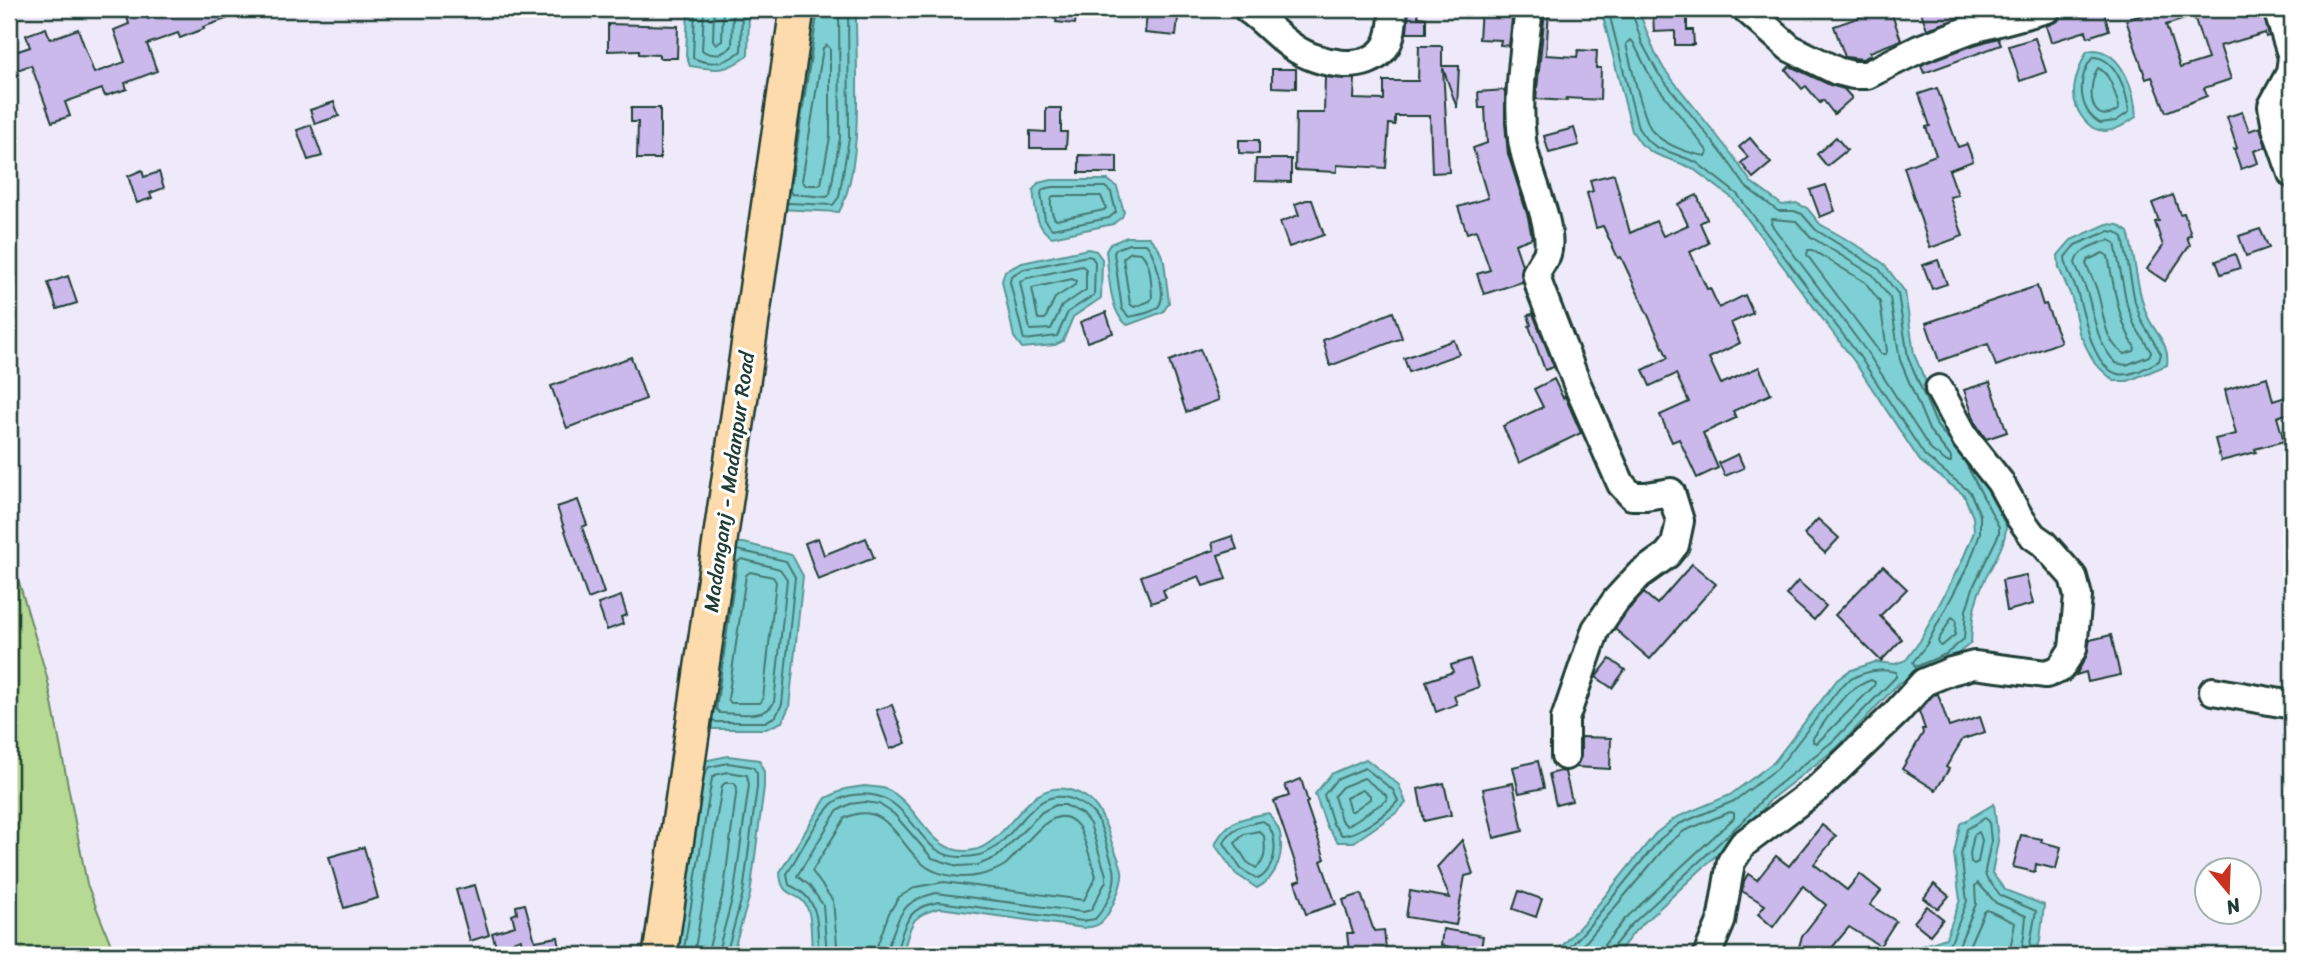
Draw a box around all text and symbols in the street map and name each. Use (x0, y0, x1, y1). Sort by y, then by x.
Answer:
street label: Madanganj - Madanpur Road (692, 347, 766, 615)
north arrow (2192, 856, 2262, 926)
text: N (2221, 889, 2246, 925)

